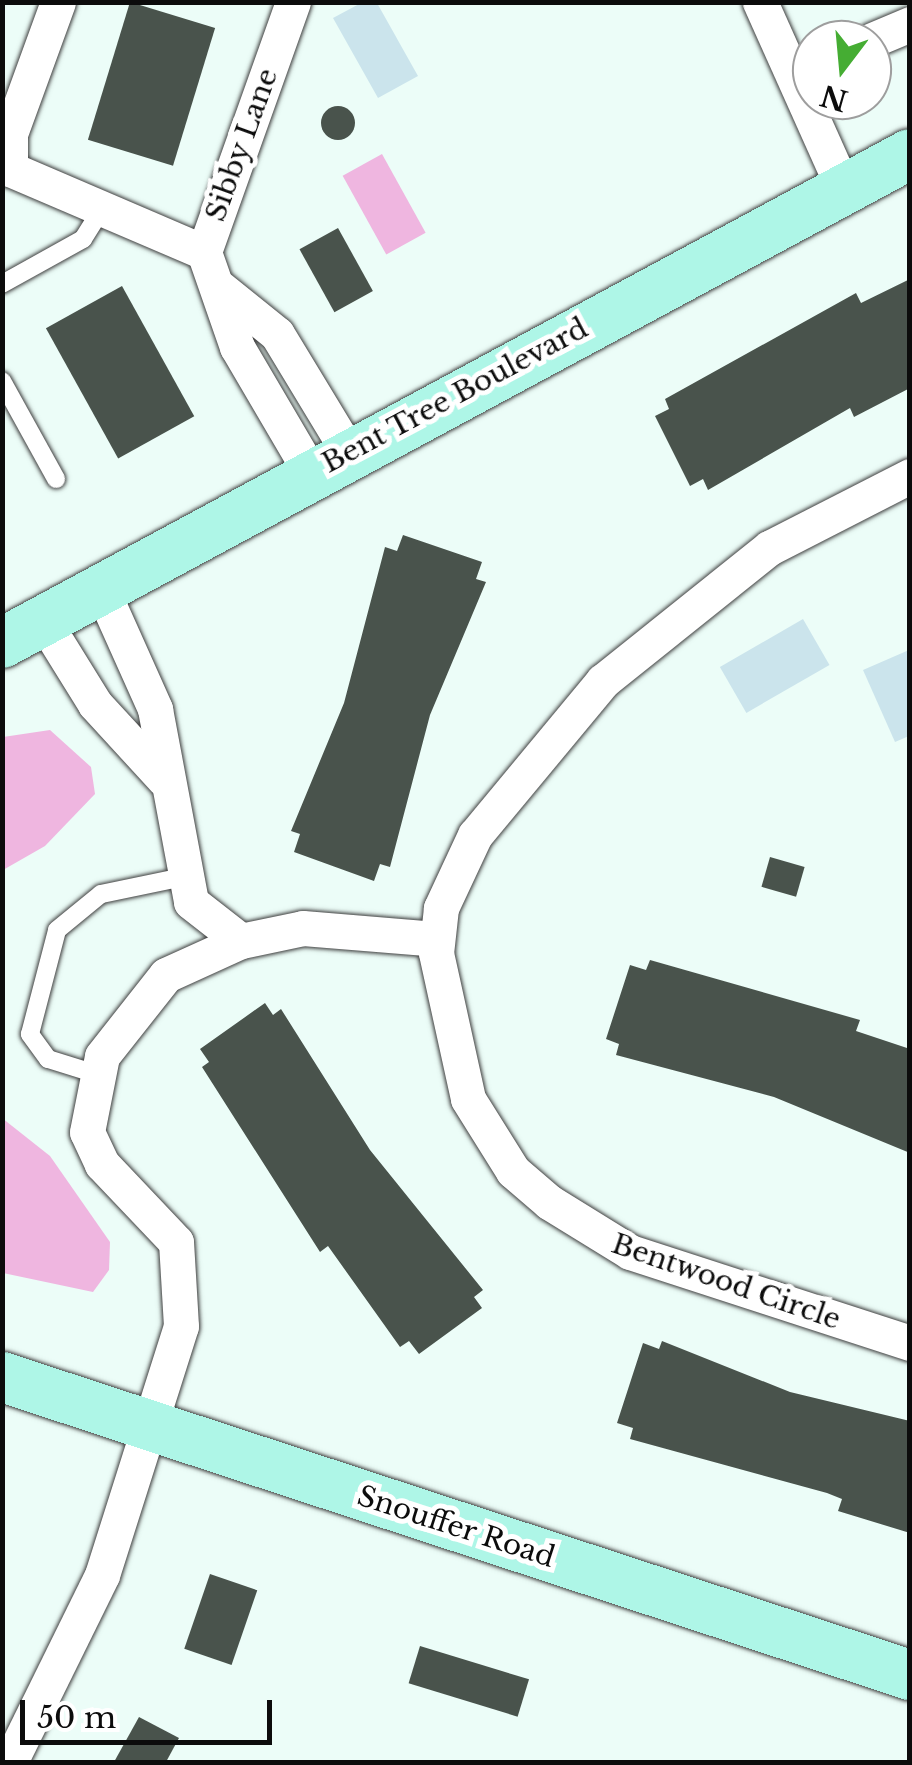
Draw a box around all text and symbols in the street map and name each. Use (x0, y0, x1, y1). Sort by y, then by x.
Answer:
north arrow (792, 20, 892, 120)
street label: Sibby Lane (199, 64, 285, 226)
text: N (817, 77, 852, 118)
street label: Bent Tree Boulevard (316, 312, 594, 480)
street label: Bentwood Circle (607, 1227, 845, 1337)
street label: Snouffer Road (353, 1479, 559, 1575)
scale bar (25, 1680, 278, 1742)
text: 50 m (37, 1699, 116, 1736)

